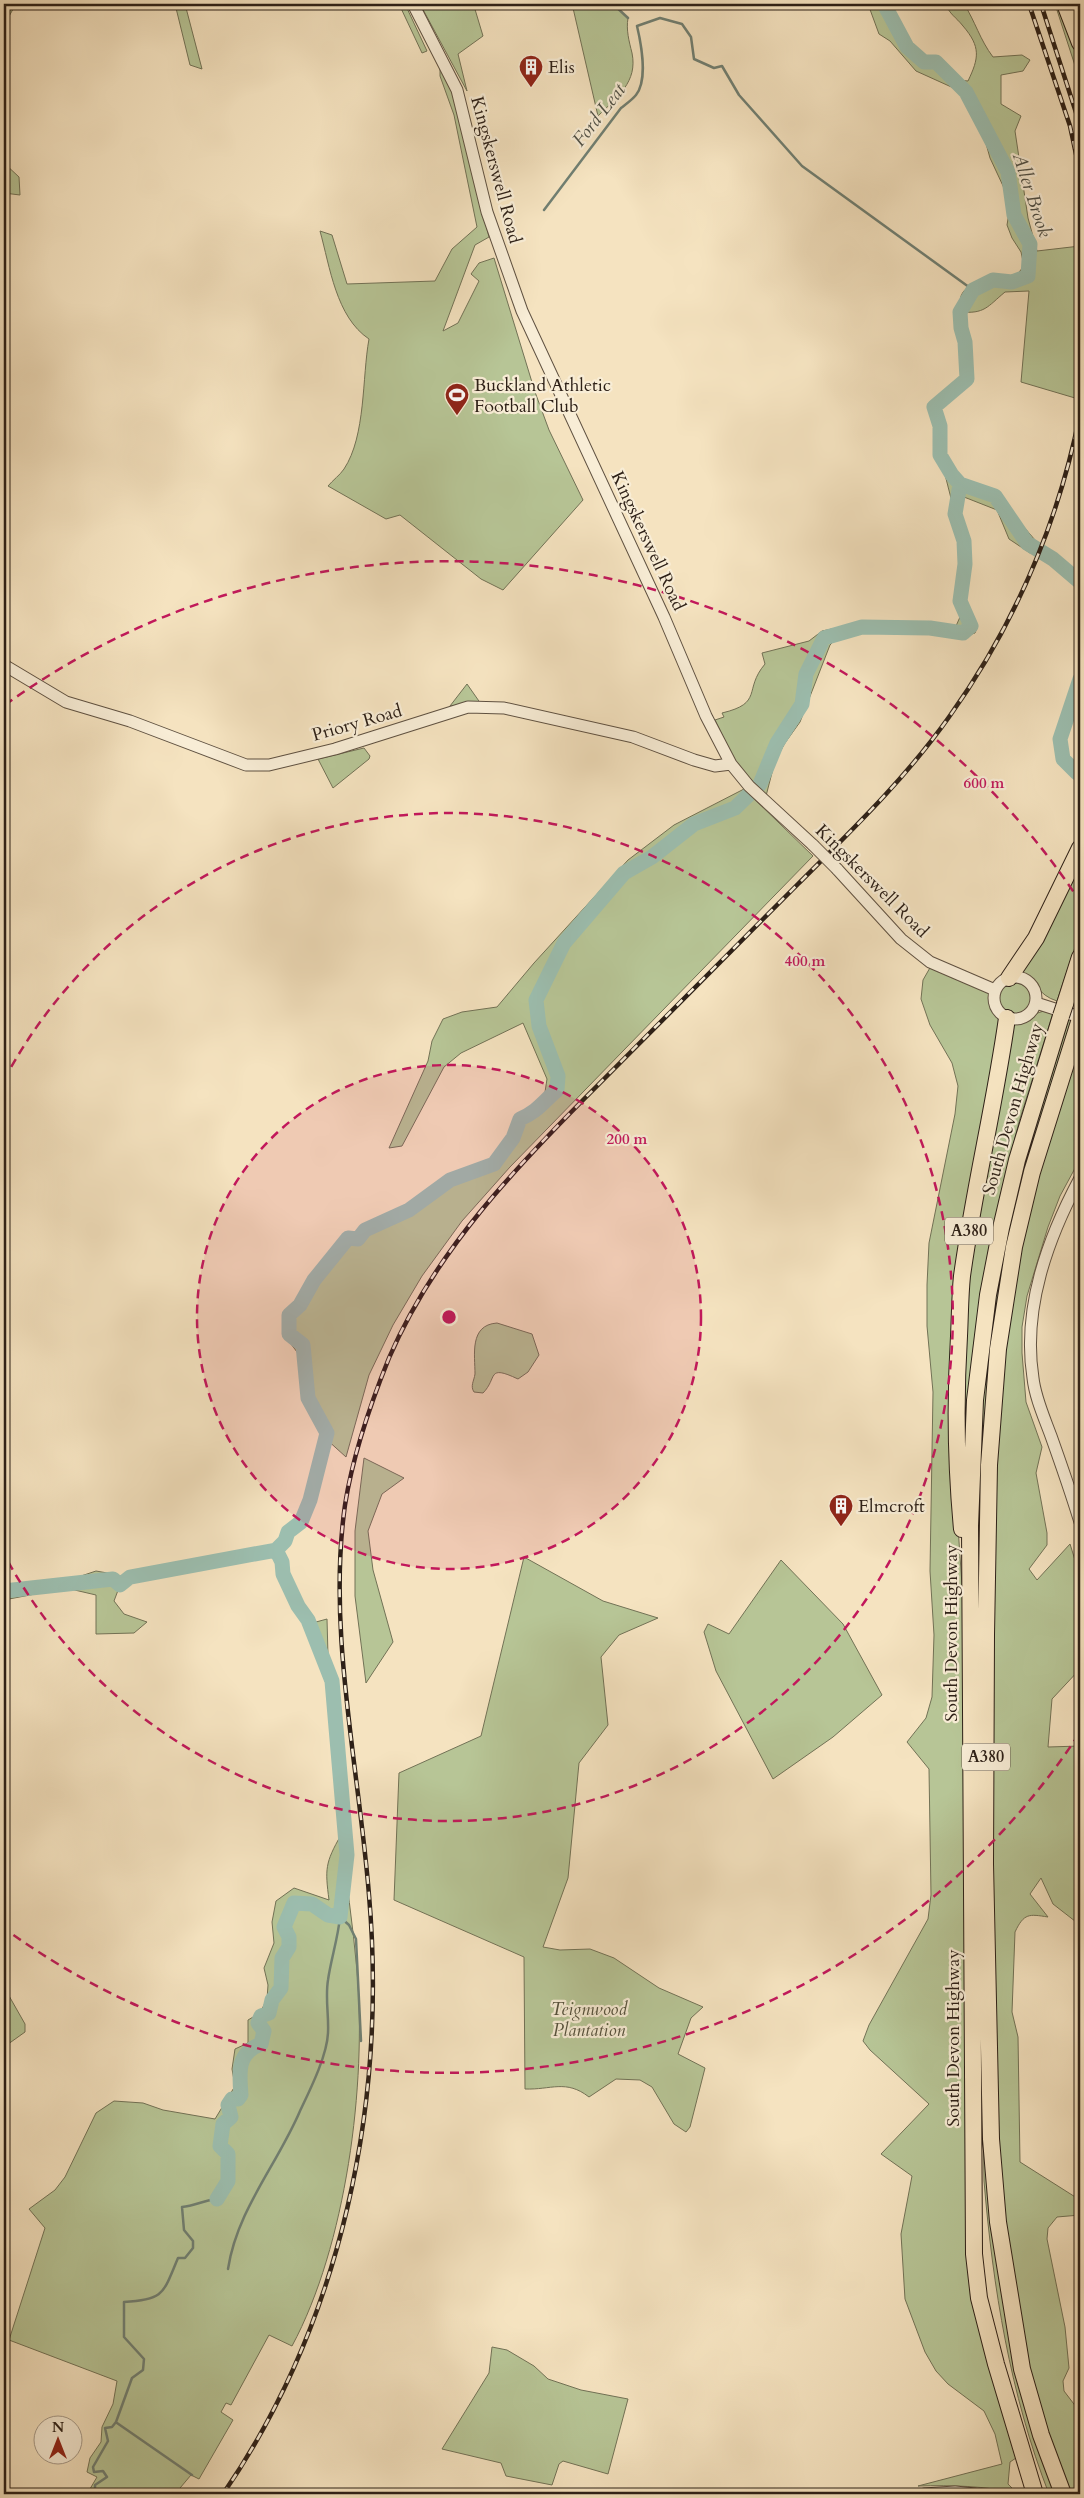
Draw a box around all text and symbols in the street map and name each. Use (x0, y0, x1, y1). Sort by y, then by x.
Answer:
building icon: Elis (518, 54, 544, 88)
place label: Elis (548, 55, 575, 80)
water label: Ford Leat (566, 78, 632, 152)
street label: Kingskerswell Road (464, 94, 528, 247)
water label: Aller Brook (1006, 148, 1058, 241)
place label: Buckland Athletic Football Club (474, 373, 611, 419)
sports icon: Buckland Athletic Football Club (444, 382, 470, 416)
street label: Kingskerswell Road (605, 467, 691, 615)
street label: Priory Road (309, 698, 405, 748)
text: 600 m (964, 773, 1005, 793)
street label: Kingskerswell Road (810, 819, 935, 944)
text: 400 m (785, 951, 826, 971)
street label: South Devon Highway (977, 1020, 1050, 1198)
text: 200 m (607, 1129, 648, 1149)
road number: A380 (945, 1218, 993, 1244)
centre of rings (440, 1308, 458, 1326)
building icon: Elmcroft (828, 1493, 854, 1527)
place label: Elmcroft (858, 1494, 925, 1519)
street label: South Devon Highway (939, 1544, 964, 1722)
road number: A380 (962, 1744, 1010, 1770)
street label: South Devon Highway (941, 1949, 966, 2127)
park label: Teignwood Plantation (551, 1997, 629, 2043)
north arrow (32, 2416, 82, 2466)
text: N (52, 2418, 64, 2437)

